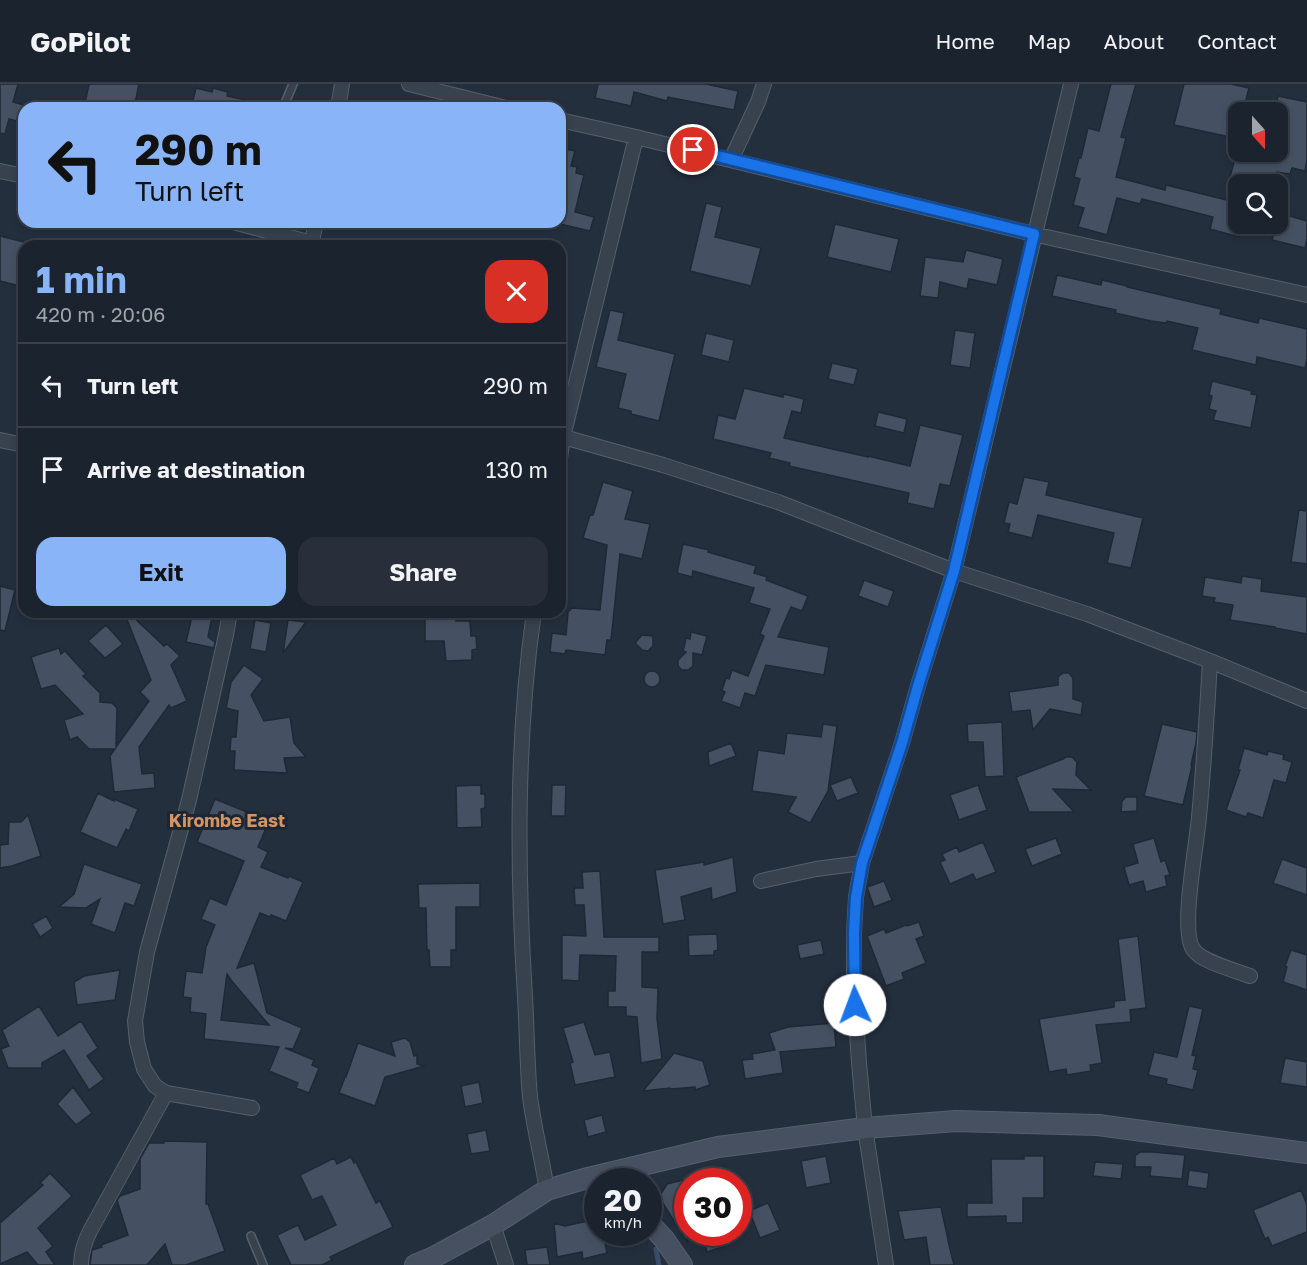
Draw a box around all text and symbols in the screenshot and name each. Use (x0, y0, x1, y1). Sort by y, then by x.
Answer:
text: GoPilot (30, 25, 131, 58)
text: Home (935, 28, 995, 54)
text: Map (1028, 28, 1071, 54)
text: About (1104, 28, 1164, 54)
text: Contact (1197, 28, 1277, 54)
north arrow (1228, 102, 1288, 162)
map controls (1228, 102, 1288, 234)
text: 290 m (135, 124, 262, 174)
pin (667, 124, 718, 175)
icon: left (36, 126, 114, 204)
icon: arrive (676, 133, 709, 166)
button: search (1228, 174, 1288, 234)
text: Turn left (135, 175, 244, 207)
text: 1 min (36, 258, 127, 301)
button: close (485, 260, 548, 323)
text: 420 m · 20:06 (36, 302, 165, 326)
icon: left (36, 369, 69, 402)
text: Turn left (87, 372, 178, 399)
text: 290 m (483, 372, 548, 399)
icon: arrive (36, 453, 69, 486)
text: Arrive at destination (87, 456, 305, 483)
text: 130 m (486, 456, 548, 483)
button: Exit (36, 537, 286, 606)
button: Share (298, 537, 548, 606)
district label: Kirombe East (169, 809, 285, 831)
position arrow (823, 973, 887, 1037)
speed limit sign: 30 (674, 1168, 752, 1246)
text: 20 (604, 1182, 642, 1218)
text: km/h (604, 1213, 642, 1231)

